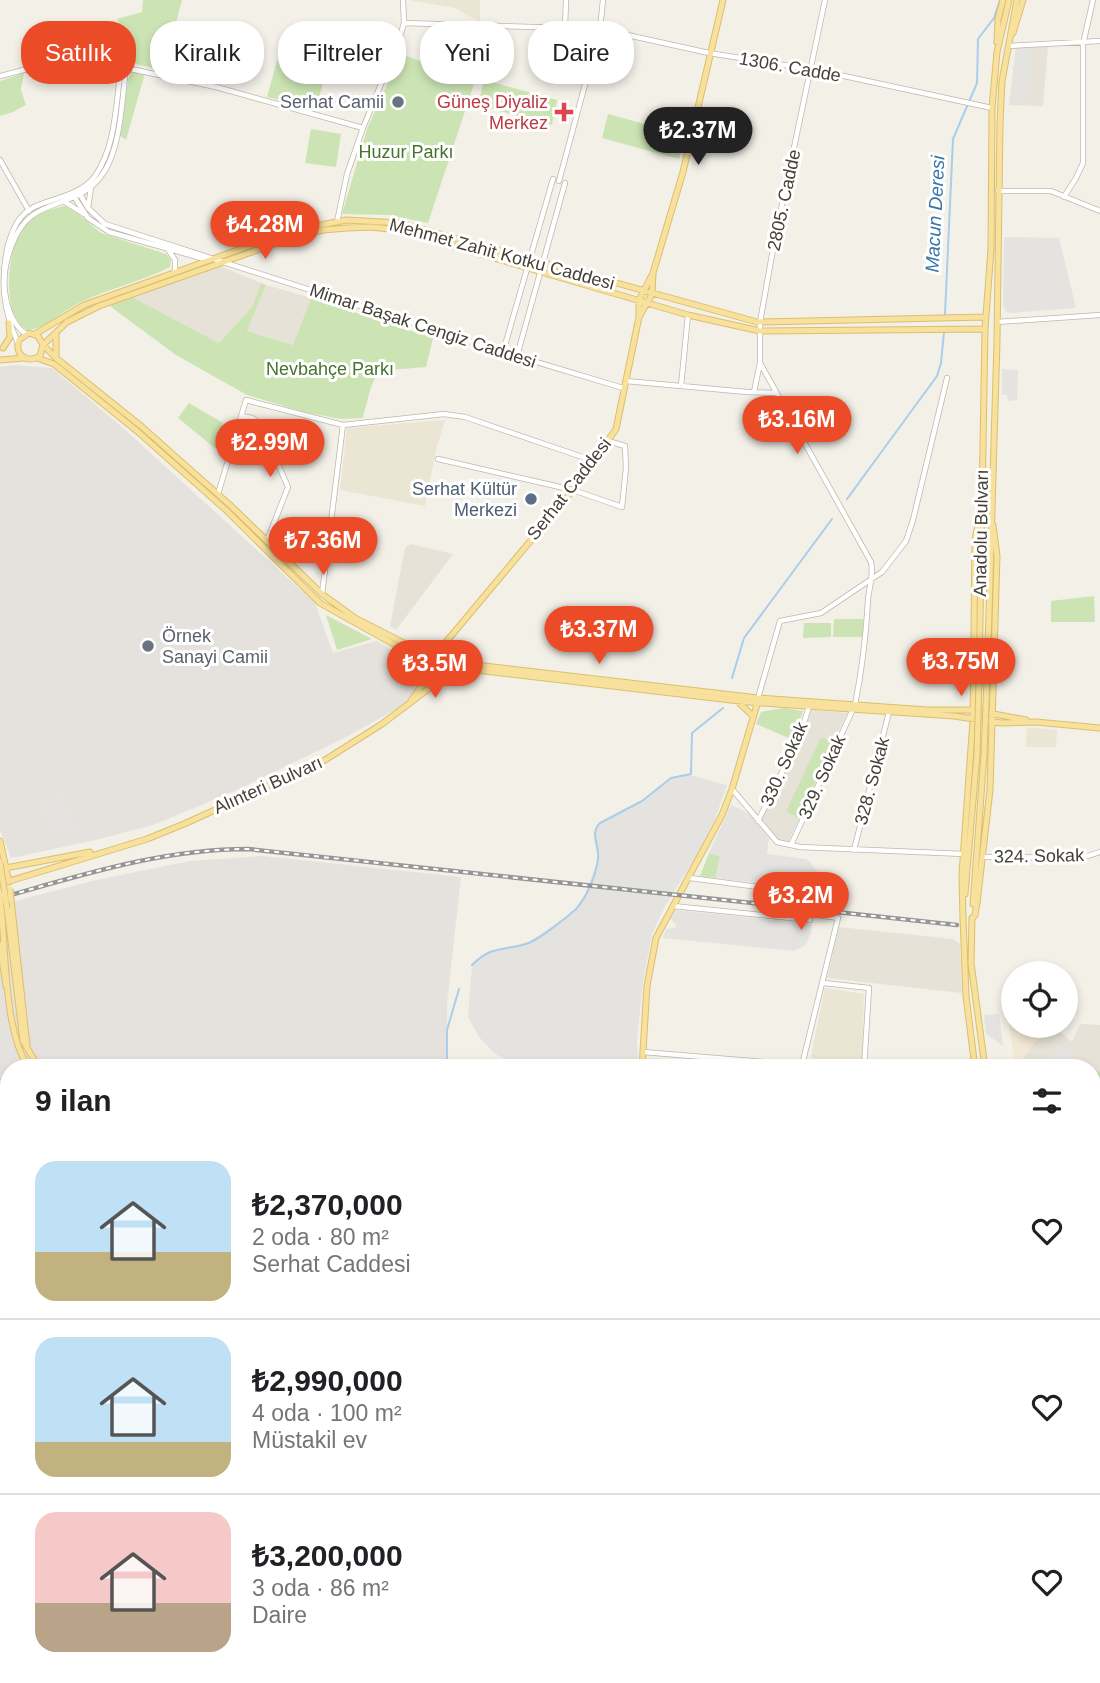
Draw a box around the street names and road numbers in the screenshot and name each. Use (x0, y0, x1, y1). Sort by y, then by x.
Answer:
street label: 1306. Cadde (737, 48, 843, 86)
street label: 2805. Cadde (764, 148, 804, 252)
street label: Mehmet Zahit Kotku Caddesi (387, 214, 617, 294)
street label: Mimar Başak Cengiz Caddesi (307, 280, 539, 372)
street label: Serhat Caddesi (523, 434, 615, 544)
street label: Anadolu Bulvarı (970, 469, 992, 597)
street label: 330. Sokak (757, 718, 812, 809)
street label: 329. Sokak (795, 731, 850, 822)
street label: 328. Sokak (851, 734, 894, 827)
street label: Alınteri Bulvarı (210, 752, 326, 818)
street label: 324. Sokak (994, 845, 1085, 867)

